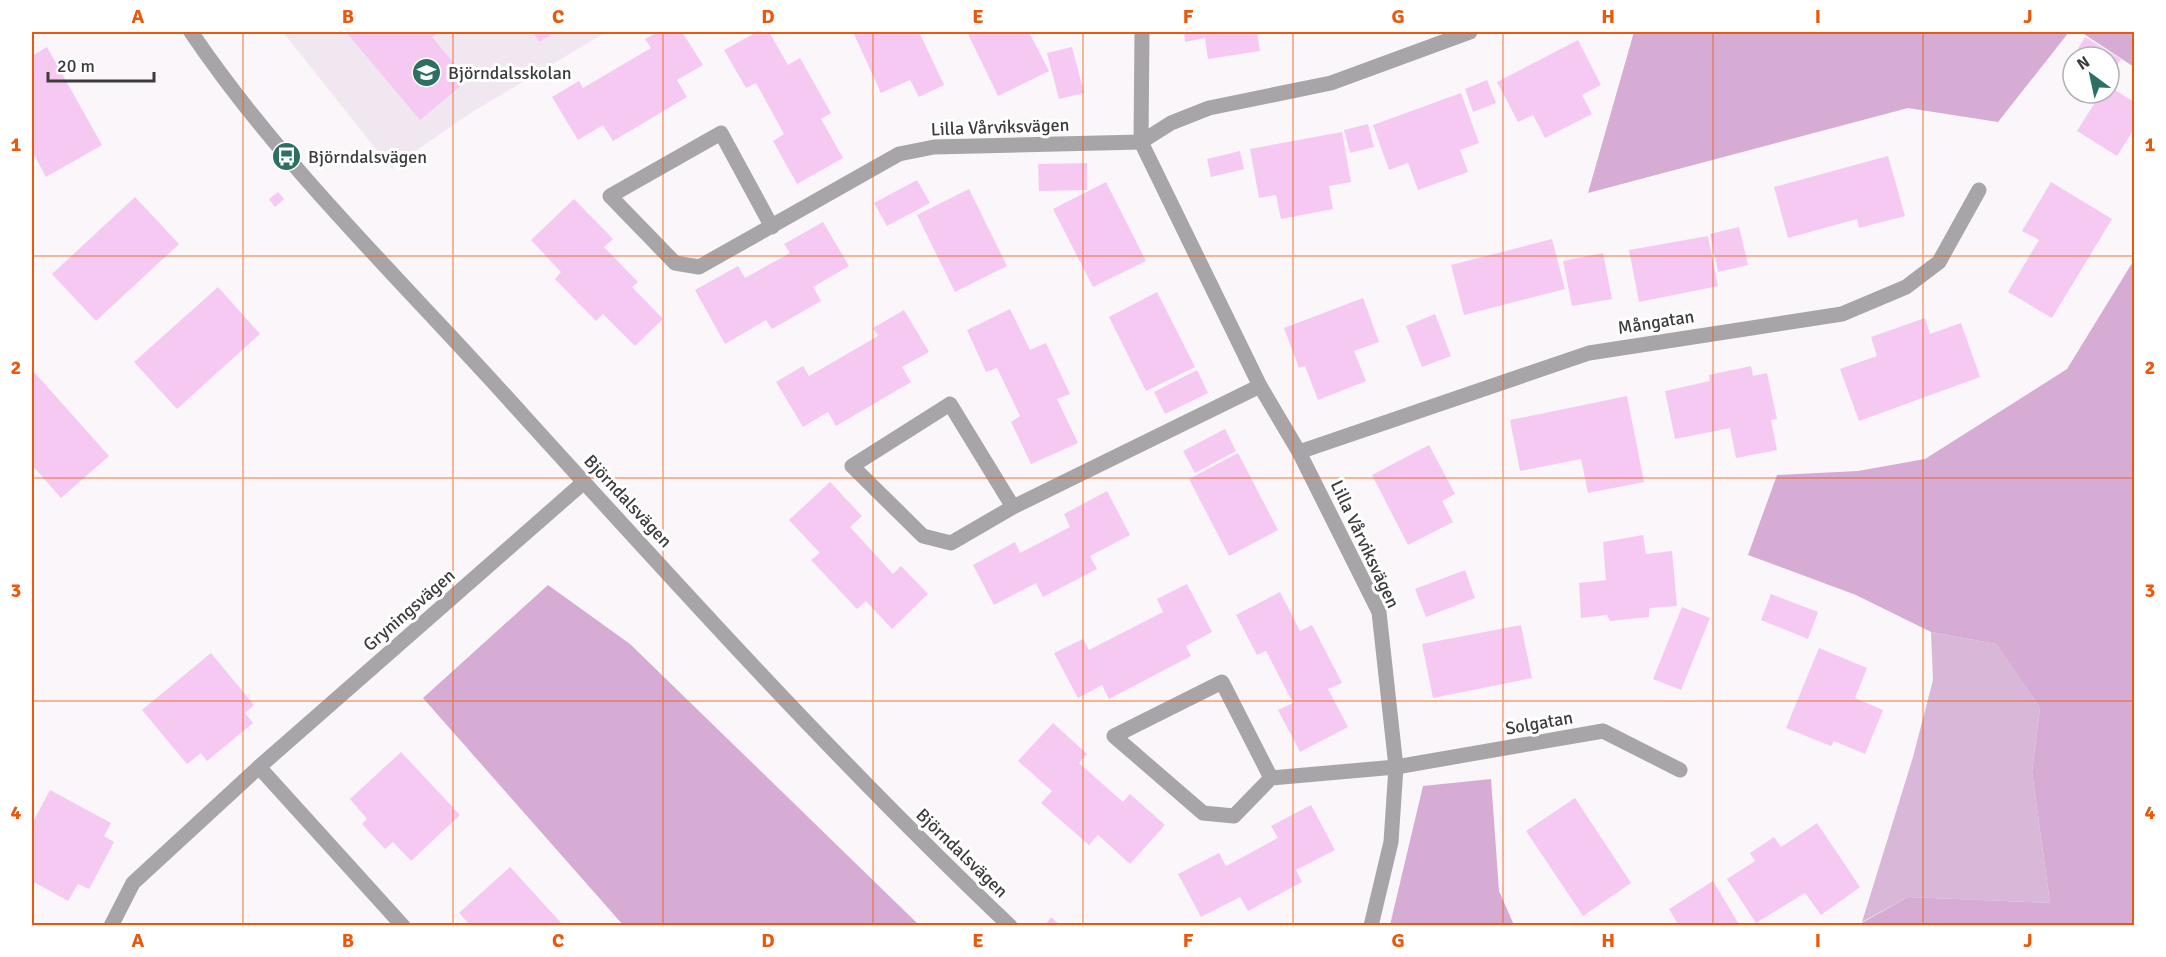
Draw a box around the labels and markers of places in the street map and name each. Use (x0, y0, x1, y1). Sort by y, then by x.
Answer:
school or university icon: Björndalsskolan (411, 57, 443, 89)
place label: Björndalsskolan (448, 62, 572, 84)
bus stop icon: Björndalsvägen (271, 141, 303, 173)
place label: Björndalsvägen (308, 146, 427, 168)

